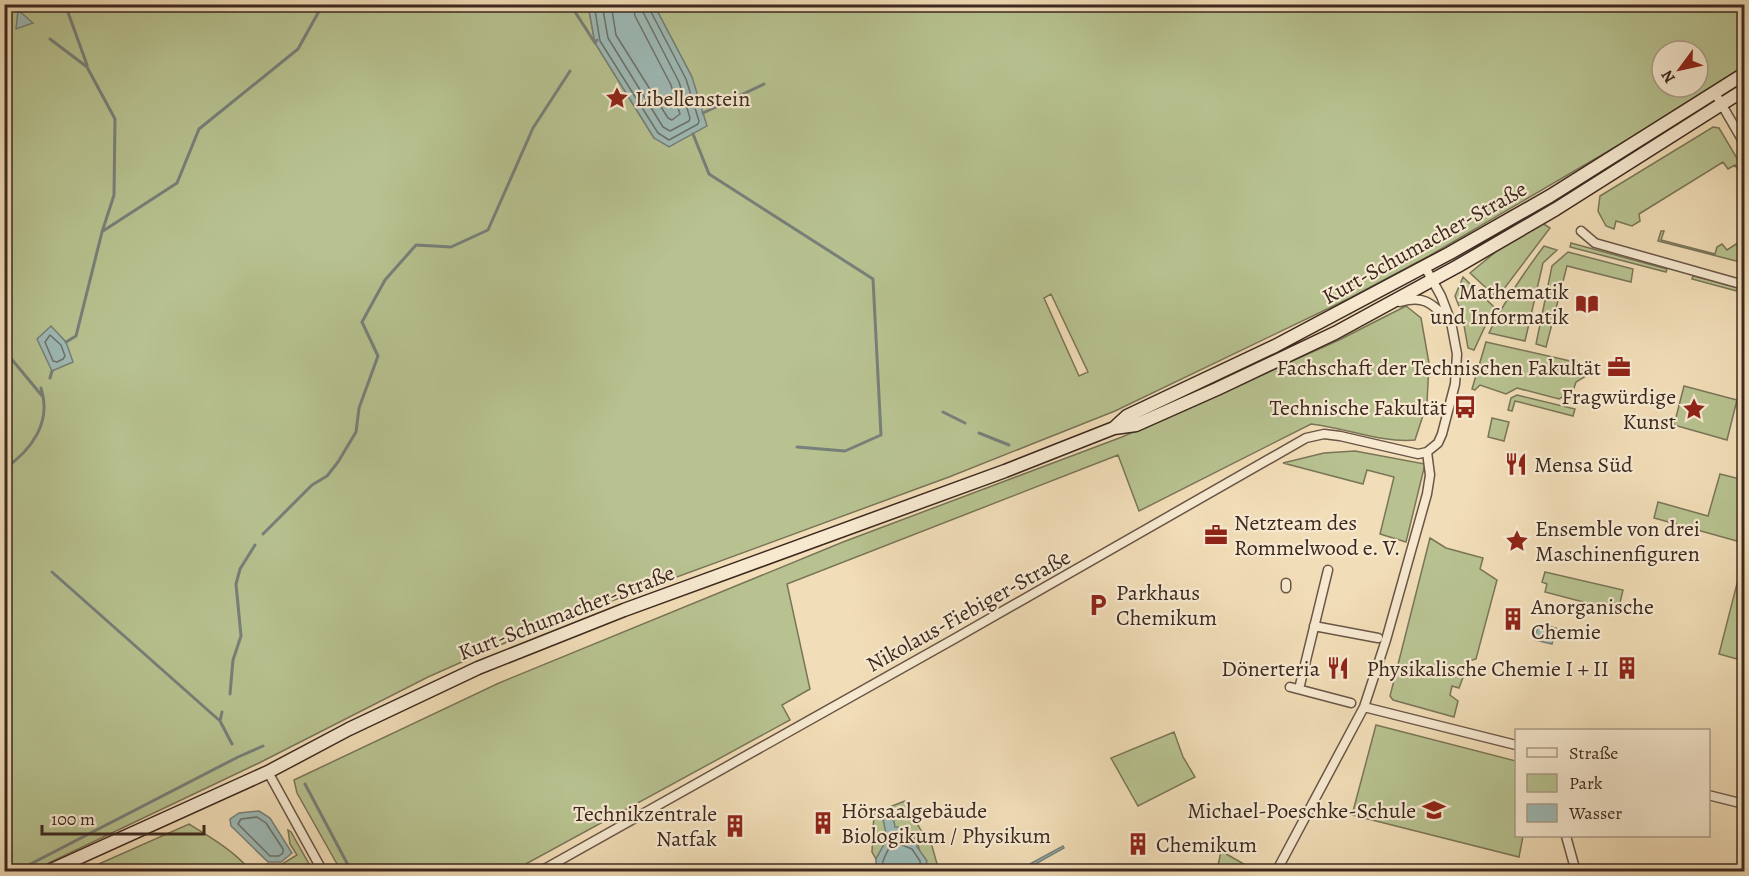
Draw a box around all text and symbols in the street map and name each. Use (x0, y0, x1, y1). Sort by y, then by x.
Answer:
north arrow (1650, 39, 1710, 99)
text: N (1656, 65, 1681, 88)
place label: Libellenstein (635, 84, 750, 114)
place icon: Libellenstein (604, 85, 630, 111)
street label: Kurt-Schumacher-Straße (1317, 174, 1532, 312)
place label: Mathematik und Informatik (1430, 277, 1569, 332)
library icon: Mathematik und Informatik (1574, 291, 1600, 317)
place label: Fachschaft der Technischen Fakultät (1276, 353, 1601, 383)
office icon: Fachschaft der Technischen Fakultät (1606, 354, 1632, 380)
place label: Fragwürdige Kunst (1561, 382, 1676, 437)
place label: Technische Fakultät (1269, 393, 1447, 423)
bus stop icon: Technische Fakultät (1452, 394, 1478, 420)
place icon: Fragwürdige Kunst (1681, 396, 1707, 422)
place label: Mensa Süd (1534, 450, 1633, 480)
restaurant icon: Mensa Süd (1503, 451, 1529, 477)
place label: Netzteam des Rommelwood e. V. (1234, 508, 1401, 563)
place label: Ensemble von drei Maschinenfiguren (1535, 514, 1700, 569)
office icon: Netzteam des Rommelwood e. V. (1203, 522, 1229, 548)
place icon: Ensemble von drei Maschinenfiguren (1504, 528, 1530, 554)
street label: Nikolaus-Fiebiger-Straße (861, 542, 1076, 680)
street label: Kurt-Schumacher-Straße (454, 558, 679, 668)
place label: Parkhaus Chemikum (1116, 578, 1217, 633)
parking icon: Parkhaus Chemikum (1085, 592, 1111, 618)
place label: Anorganische Chemie (1530, 592, 1654, 647)
building icon: Anorganische Chemie (1500, 606, 1526, 632)
place label: Dönerteria (1221, 654, 1321, 684)
place label: Physikalische Chemie I + II (1366, 654, 1609, 684)
restaurant icon: Dönerteria (1325, 655, 1351, 681)
building icon: Physikalische Chemie I + II (1614, 655, 1640, 681)
legend (1515, 729, 1710, 837)
text: Straße (1569, 741, 1618, 765)
text: Park (1569, 771, 1603, 795)
place label: Hörsaalgebäude Biologikum / Physikum (841, 796, 1051, 851)
place label: Michael-Poeschke-Schule (1187, 796, 1416, 826)
school or university icon: Michael-Poeschke-Schule (1421, 797, 1447, 823)
scale bar (42, 798, 204, 836)
place label: Technikzentrale Natfak (573, 799, 717, 854)
text: Wasser (1568, 801, 1622, 825)
text: 100 m (51, 807, 95, 831)
building icon: Hörsaalgebäude Biologikum / Physikum (810, 810, 836, 836)
building icon: Technikzentrale Natfak (722, 813, 748, 839)
place label: Chemikum (1156, 830, 1257, 860)
building icon: Chemikum (1125, 831, 1151, 857)

